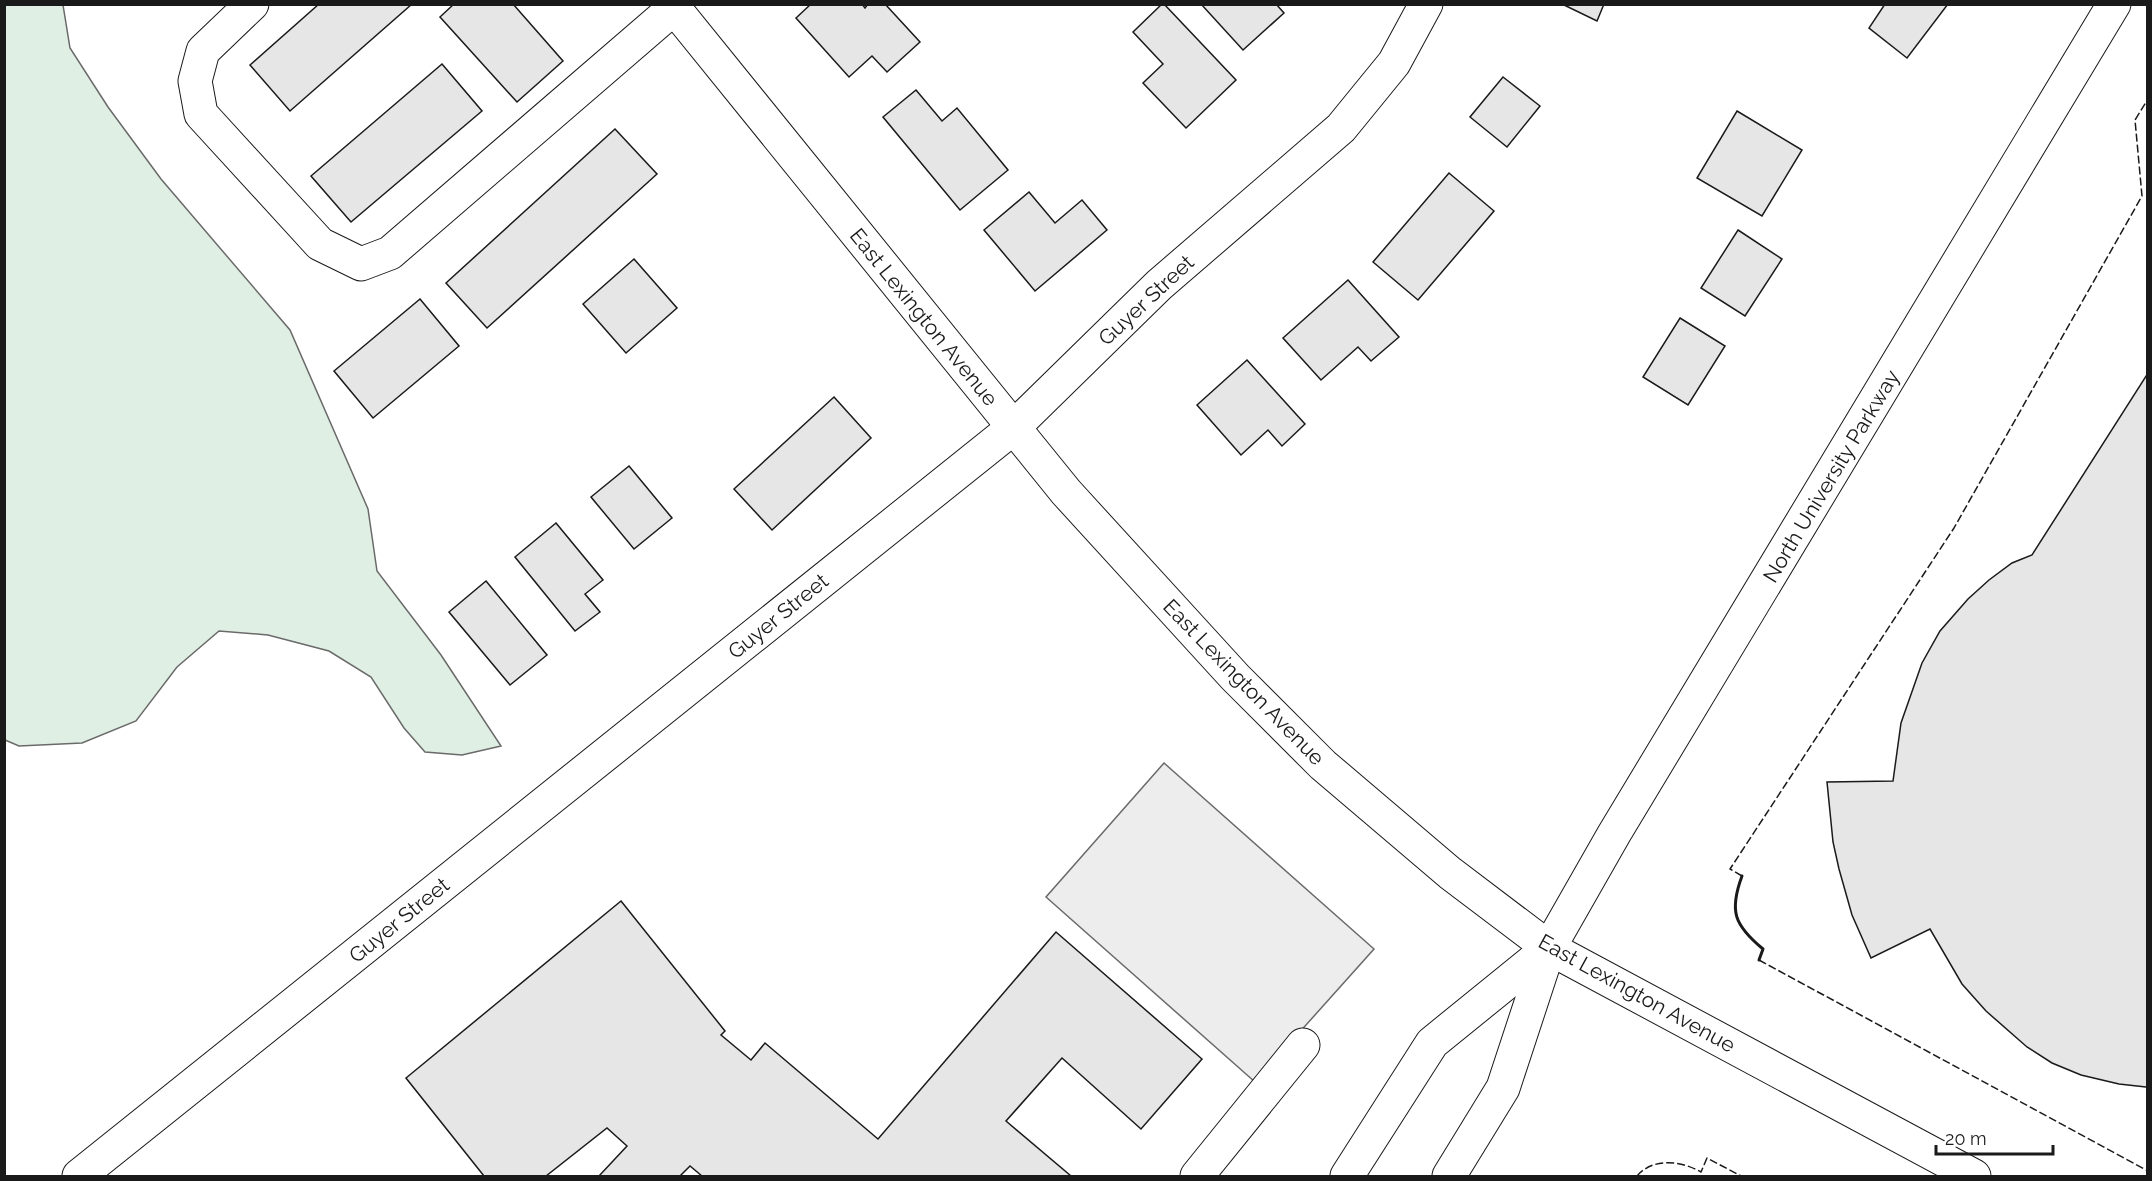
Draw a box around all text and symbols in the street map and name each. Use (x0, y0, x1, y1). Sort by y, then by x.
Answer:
street label: East Lexington Avenue (845, 223, 1003, 411)
street label: Guyer Street (1093, 249, 1199, 351)
street label: North University Parkway (1758, 365, 1904, 587)
street label: Guyer Street (723, 568, 833, 664)
street label: East Lexington Avenue (1158, 594, 1330, 770)
street label: Guyer Street (344, 872, 454, 968)
street label: East Lexington Avenue (1534, 928, 1740, 1058)
scale bar (1936, 1118, 2053, 1156)
text: 20 m (1945, 1128, 1987, 1149)

